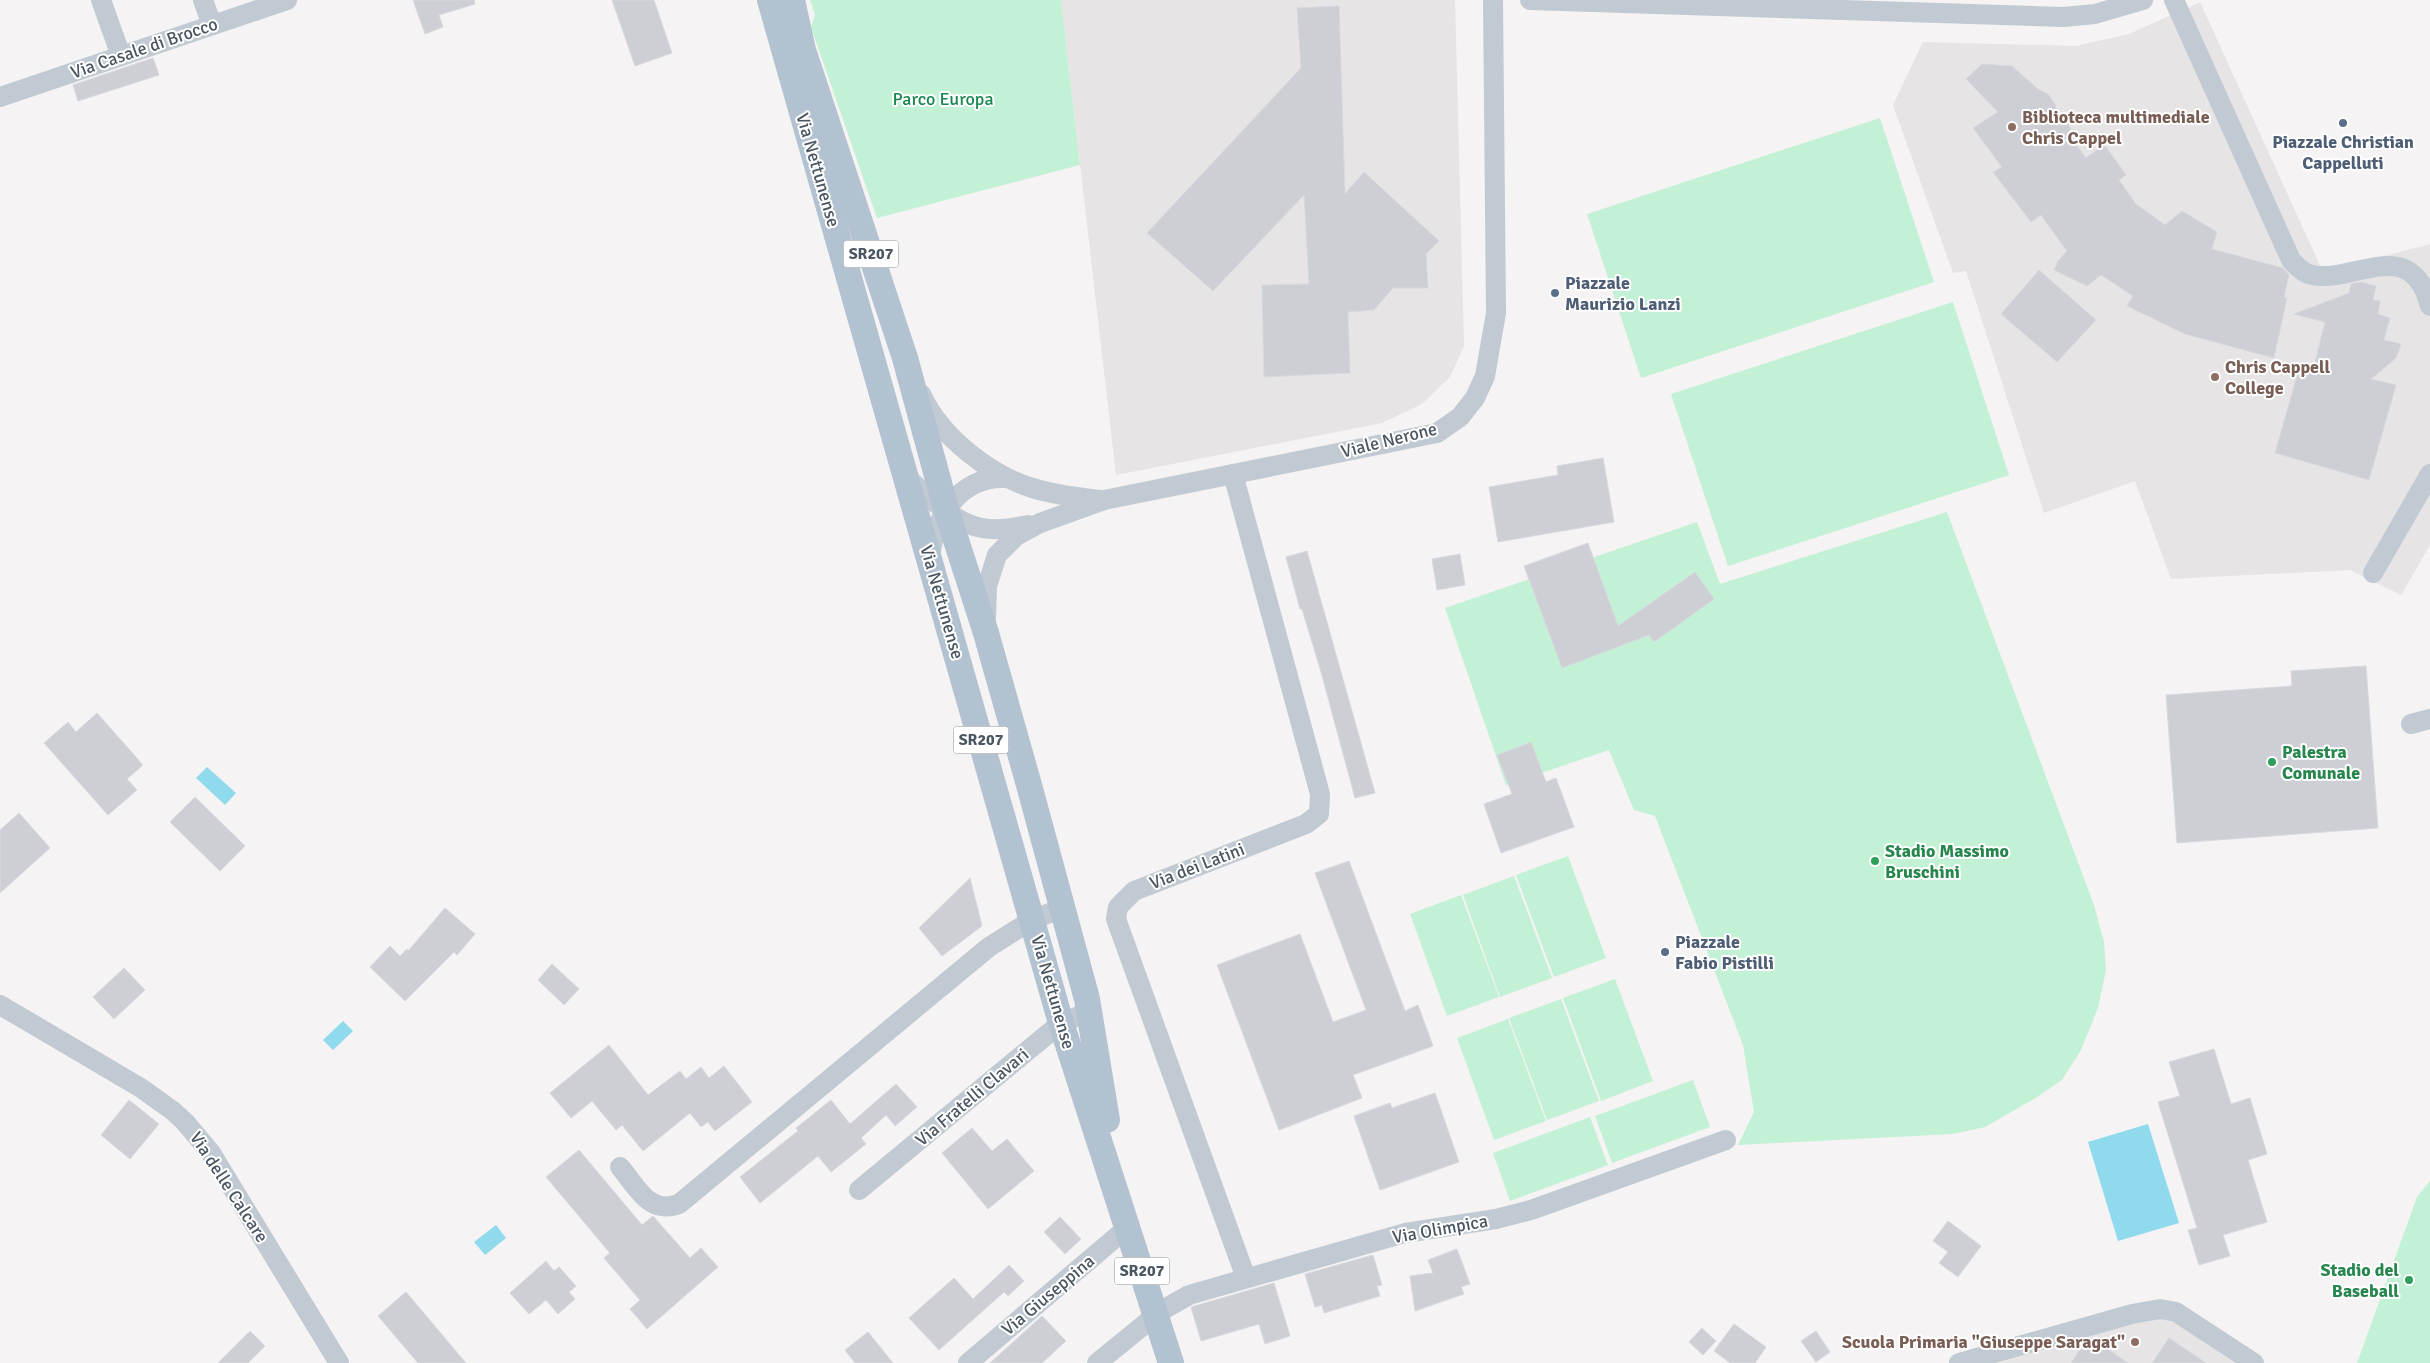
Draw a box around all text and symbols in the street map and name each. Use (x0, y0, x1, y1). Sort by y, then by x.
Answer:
street label: Via Casale di Brocco (68, 13, 220, 83)
park label: Parco Europa (892, 88, 994, 110)
place label: Biblioteca multimediale Chris Cappel (2022, 106, 2210, 149)
street label: Via Nettunense (791, 110, 845, 230)
marker: Piazzale Christian Cappelluti (2337, 117, 2349, 129)
marker: Biblioteca multimediale Chris Cappel (2006, 121, 2018, 133)
place label: Piazzale Christian Cappelluti (2272, 131, 2414, 174)
road number: SR207 (844, 240, 898, 268)
place label: Piazzale Maurizio Lanzi (1565, 272, 1681, 315)
marker: Piazzale Maurizio Lanzi (1549, 287, 1561, 299)
place label: Chris Cappell College (2225, 356, 2330, 399)
marker: Chris Cappell College (2209, 371, 2221, 383)
street label: Viale Nerone (1339, 417, 1439, 463)
street label: Via Nettunense (915, 542, 969, 662)
road number: SR207 (954, 726, 1008, 754)
place label: Palestra Comunale (2282, 741, 2360, 784)
marker: Palestra Comunale (2266, 756, 2278, 768)
street label: Via dei Latini (1146, 838, 1248, 894)
place label: Stadio Massimo Bruschini (1885, 840, 2009, 883)
marker: Stadio Massimo Bruschini (1869, 855, 1881, 867)
place label: Piazzale Fabio Pistilli (1675, 931, 1774, 974)
street label: Via Nettunense (1026, 932, 1080, 1052)
marker: Piazzale Fabio Pistilli (1659, 946, 1671, 958)
street label: Via Fratelli Clavari (911, 1043, 1033, 1151)
street label: Via delle Calcare (185, 1127, 273, 1247)
street label: Via Olimpica (1391, 1210, 1489, 1248)
street label: Via Giuseppina (997, 1250, 1099, 1340)
road number: SR207 (1114, 1258, 1170, 1284)
place label: Stadio del Baseball (2320, 1259, 2399, 1302)
marker: Stadio del Baseball (2403, 1274, 2415, 1286)
place label: Scuola Primaria "Giuseppe Saragat" (1842, 1331, 2125, 1353)
marker: Scuola Primaria "Giuseppe Saragat" (2129, 1336, 2141, 1348)

